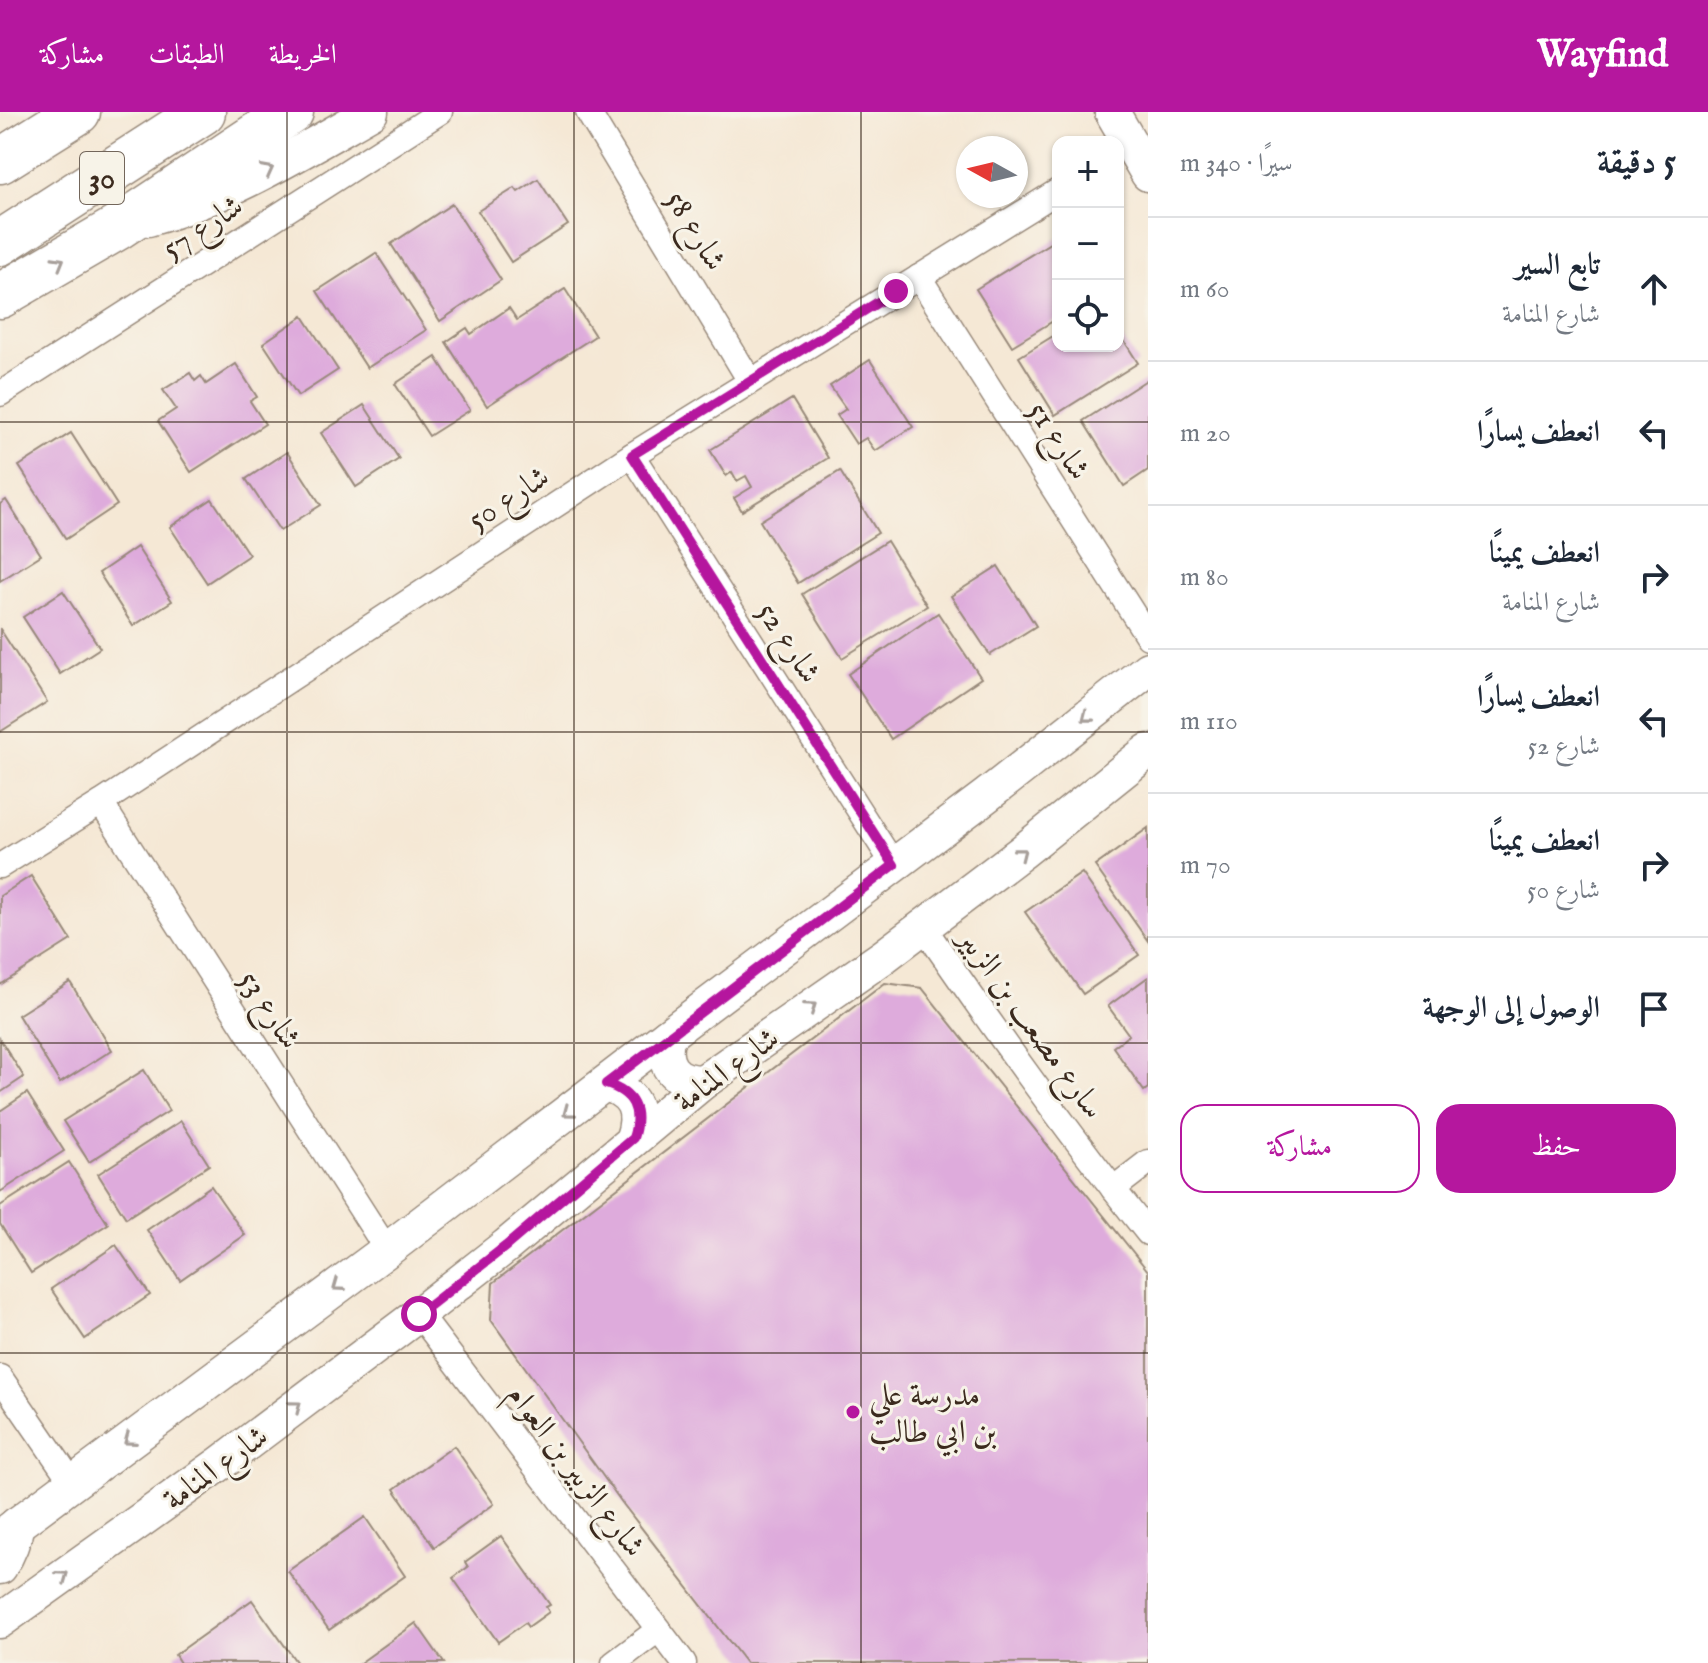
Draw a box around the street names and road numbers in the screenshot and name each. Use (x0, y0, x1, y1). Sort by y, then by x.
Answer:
road number: 30 (80, 152, 124, 204)
street label: شارع 58 (652, 184, 735, 281)
street label: شارع 57 (155, 187, 254, 273)
street label: شارع 51 (1014, 394, 1099, 491)
street label: شارع 50 (461, 457, 560, 544)
street label: شارع 52 (743, 595, 829, 694)
street label: سارع مصعب بن الزبير (942, 919, 1113, 1130)
street label: شارع 53 (225, 963, 310, 1060)
street label: شارع المنامة (667, 1019, 791, 1126)
street label: شارع الزبير بن العوام (492, 1377, 654, 1569)
street label: شارع المنامة (156, 1417, 280, 1524)

